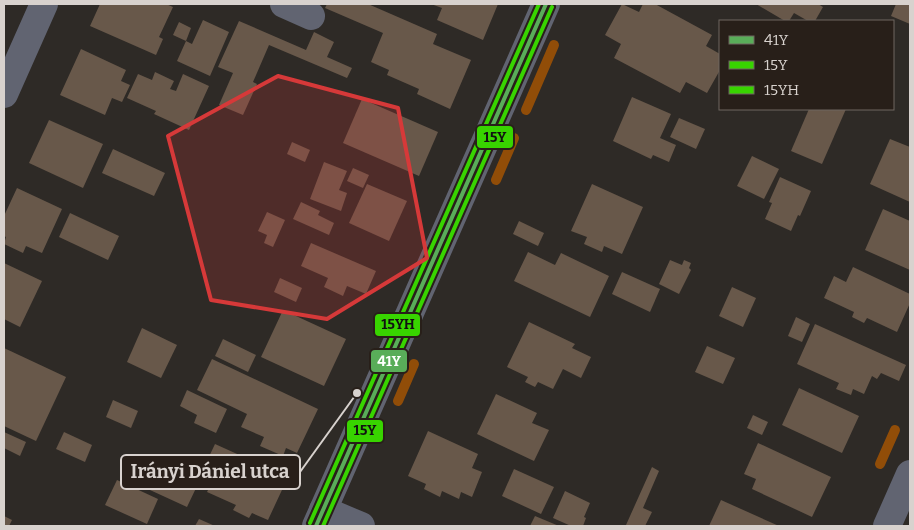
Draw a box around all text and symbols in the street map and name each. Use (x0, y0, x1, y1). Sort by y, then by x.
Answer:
legend (719, 20, 894, 110)
text: 41Y (764, 31, 789, 49)
text: 15Y (764, 56, 788, 74)
text: 15YH (764, 81, 799, 99)
line badge: 15Y (476, 125, 514, 149)
text: 15Y (484, 129, 507, 146)
line badge: 15YH (374, 313, 421, 337)
text: 15YH (381, 316, 415, 333)
line badge: 41Y (370, 349, 408, 373)
text: 41Y (377, 353, 402, 370)
line badge: 15Y (346, 419, 384, 443)
text: 15Y (354, 422, 377, 439)
callout: Irányi Dániel utca (121, 455, 300, 489)
text: Irányi Dániel utca (131, 460, 290, 483)

